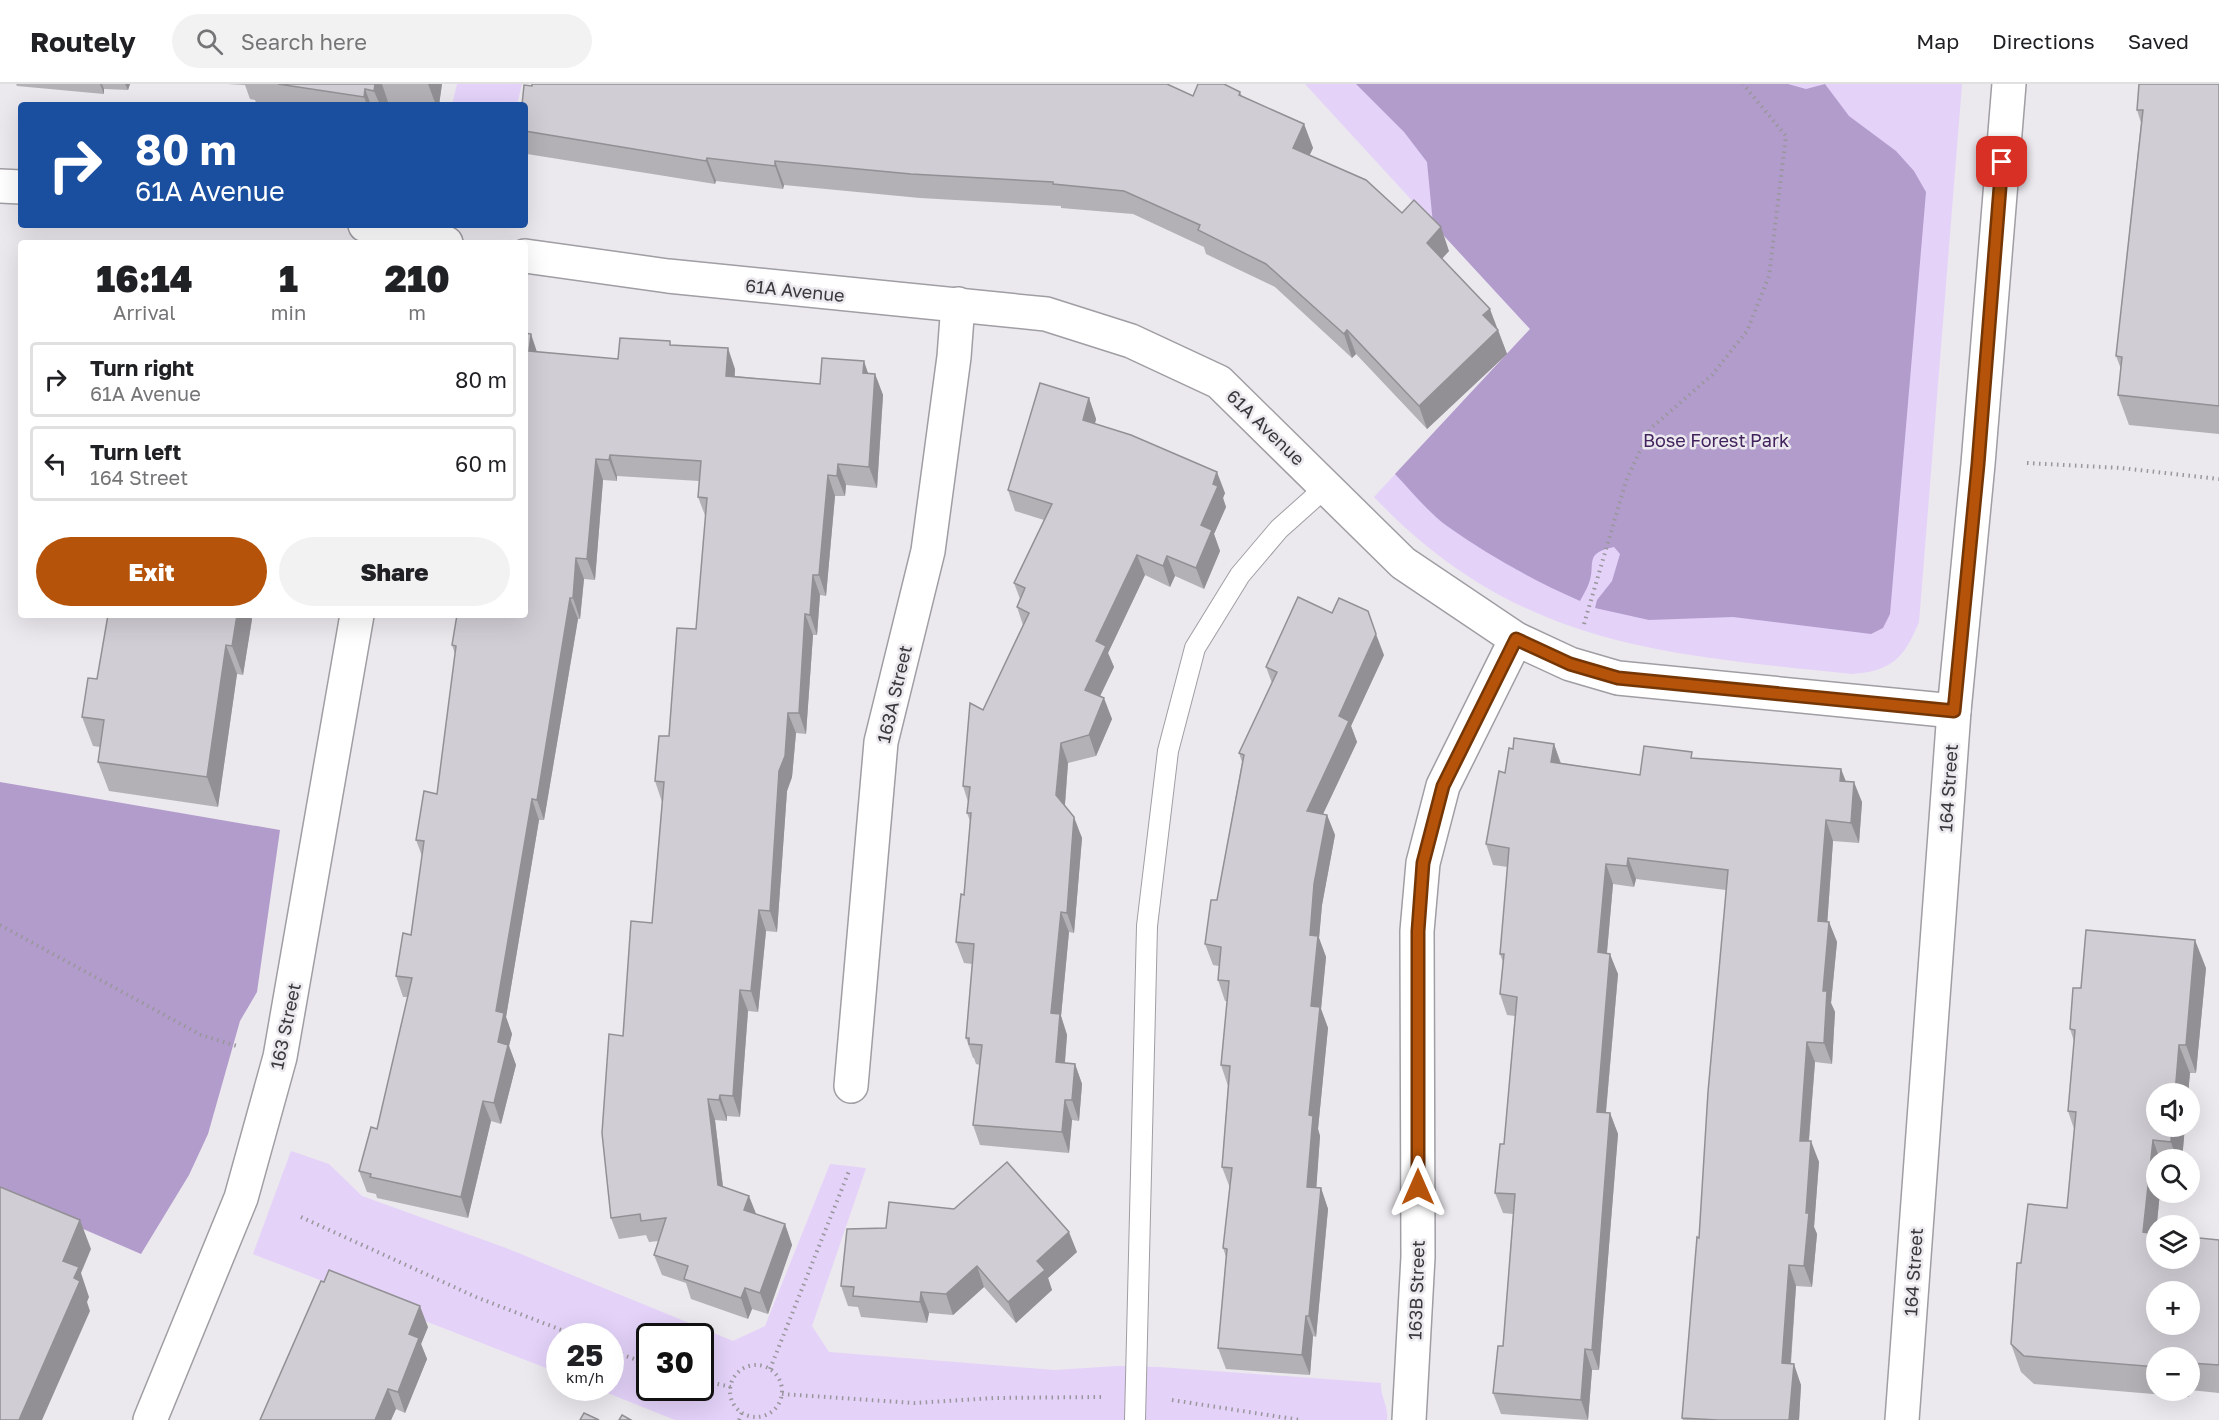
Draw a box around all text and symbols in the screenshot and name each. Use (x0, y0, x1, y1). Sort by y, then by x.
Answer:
search box (172, 14, 592, 68)
text: Routely (30, 25, 136, 58)
icon: search (193, 25, 226, 58)
text: Search here (241, 28, 367, 55)
text: Map (1916, 28, 1959, 54)
text: Directions (1992, 28, 2095, 54)
text: Saved (2128, 28, 2189, 54)
text: 80 m (135, 124, 236, 174)
icon: right (36, 126, 114, 204)
pin (1976, 136, 2027, 187)
icon: arrive (1985, 145, 2018, 178)
text: 61A Avenue (135, 175, 285, 207)
text: 16:14 (96, 257, 193, 300)
text: 1 (279, 257, 298, 300)
text: 210 (385, 257, 450, 300)
street label: 61A Avenue (744, 274, 846, 306)
text: Arrival (113, 300, 176, 324)
text: min (271, 300, 306, 324)
text: m (408, 300, 426, 324)
text: Turn right (90, 354, 194, 381)
icon: right (39, 363, 72, 396)
text: 80 m (455, 366, 507, 393)
text: 61A Avenue (90, 381, 201, 405)
street label: 61A Avenue (1222, 384, 1310, 470)
park label: Bose Forest Park (1643, 429, 1789, 451)
text: Turn left (90, 438, 181, 465)
icon: left (39, 447, 72, 480)
text: 60 m (455, 450, 507, 477)
text: 164 Street (90, 465, 188, 489)
button: Exit (36, 537, 267, 606)
button: Share (279, 537, 510, 606)
street label: 163A Street (872, 643, 916, 745)
street label: 164 Street (1934, 743, 1962, 833)
street label: 163 Street (265, 981, 305, 1071)
map controls (2146, 1083, 2200, 1401)
button: sound (2146, 1083, 2200, 1137)
button: search (2146, 1149, 2200, 1203)
position arrow (1386, 1155, 1450, 1219)
button: layers (2146, 1215, 2200, 1269)
street label: 164 Street (1899, 1227, 1927, 1317)
street label: 163B Street (1403, 1240, 1429, 1340)
button: + (2146, 1281, 2200, 1335)
speed limit sign: 30 (636, 1323, 714, 1401)
text: 25 (567, 1337, 603, 1373)
button: − (2146, 1347, 2200, 1401)
text: km/h (566, 1368, 604, 1386)

